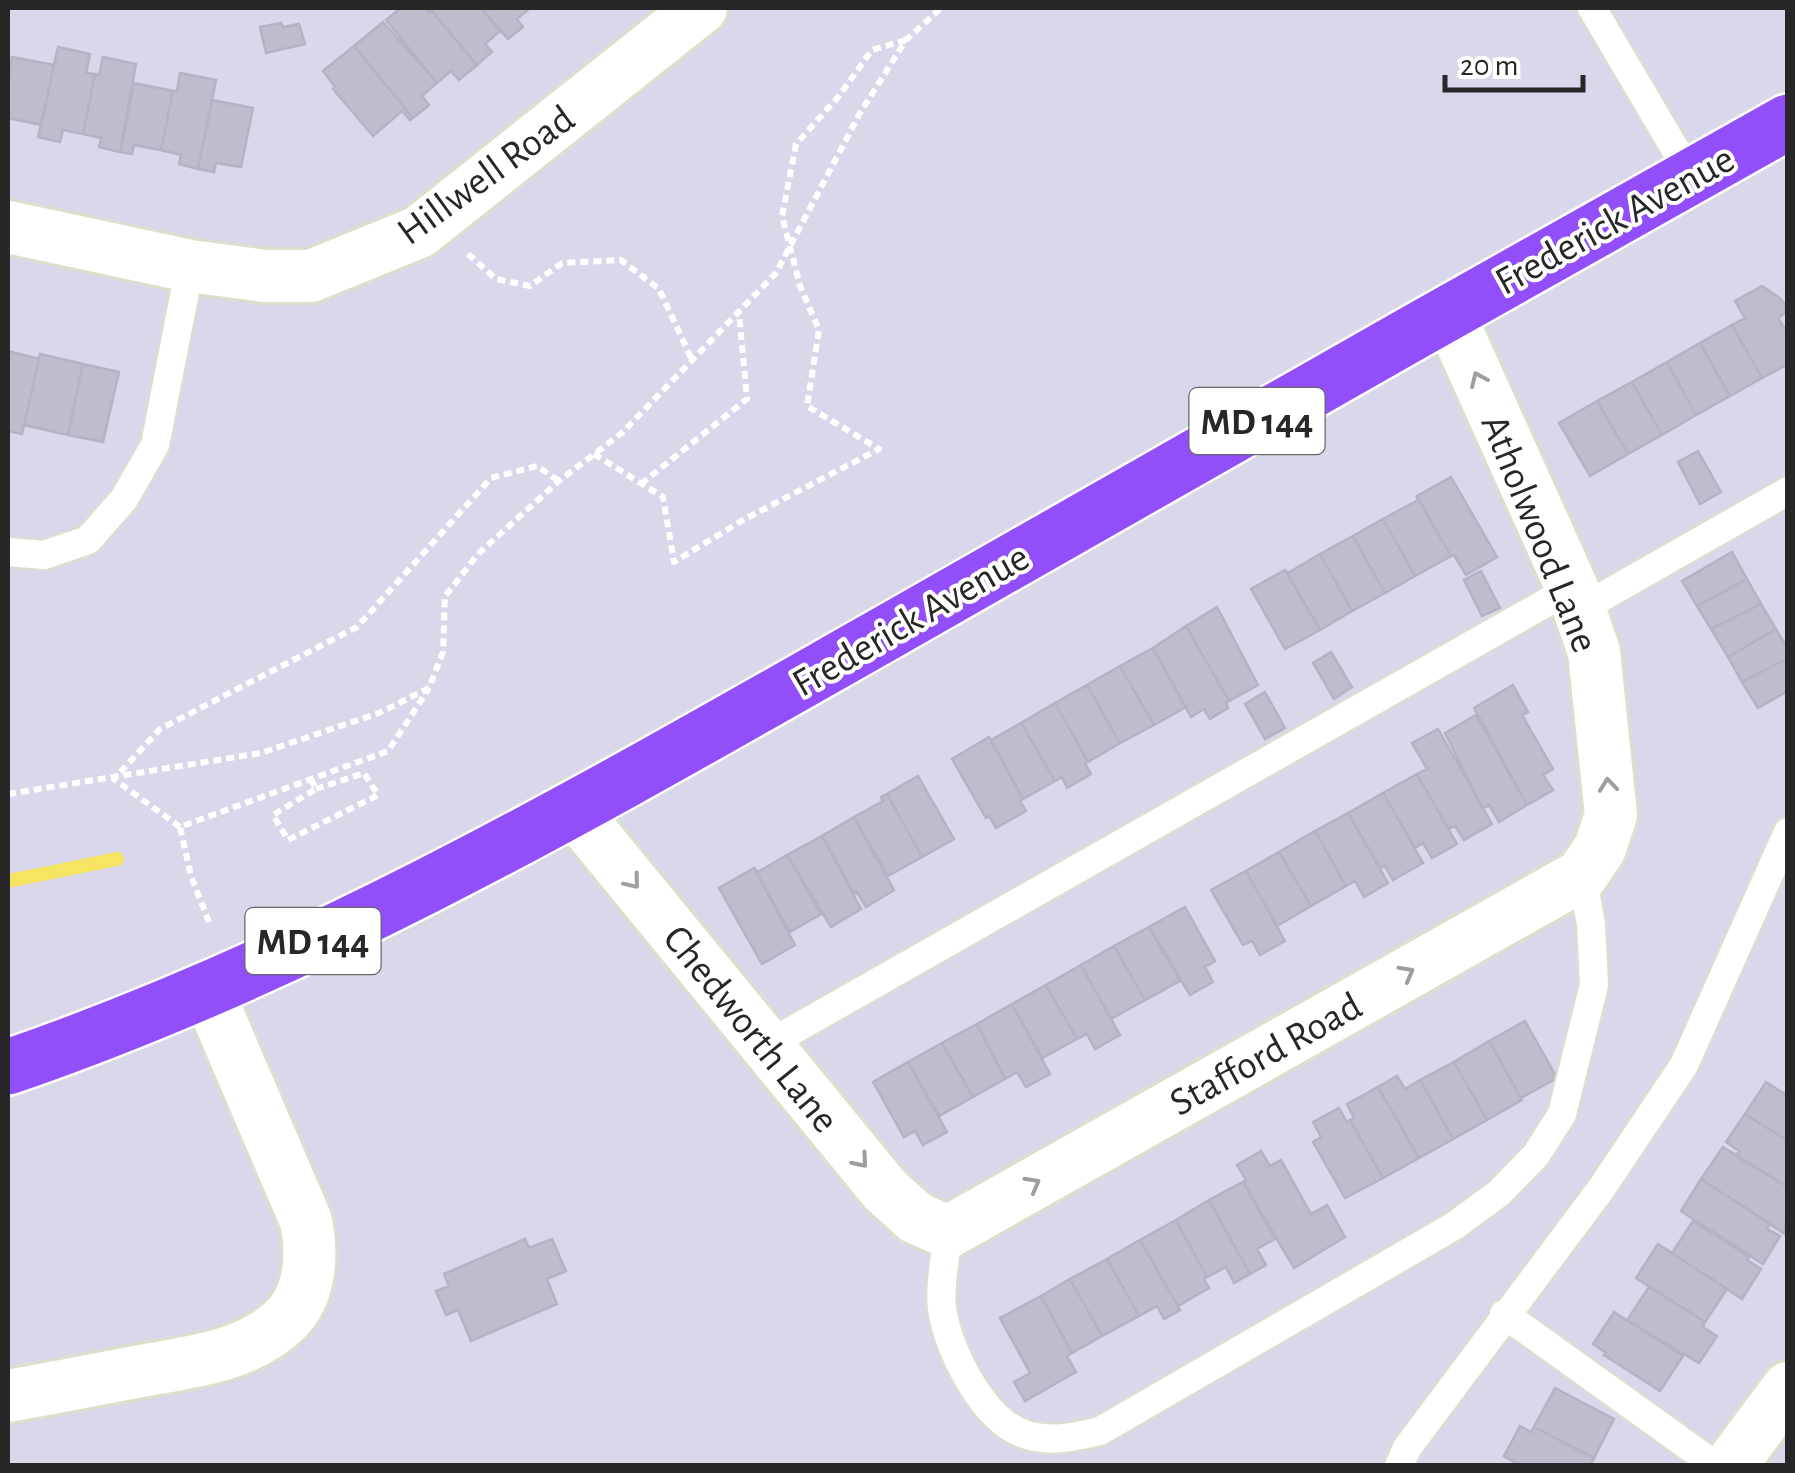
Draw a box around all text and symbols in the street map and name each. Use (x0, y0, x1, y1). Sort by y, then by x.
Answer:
scale bar (1445, 30, 1582, 92)
text: 20 m (1460, 51, 1518, 81)
street label: Hillwell Road (390, 98, 582, 253)
street label: Frederick Avenue (1489, 139, 1741, 303)
one-way arrow (1470, 371, 1490, 389)
road number: MD 144 (1190, 388, 1324, 454)
street label: Atholwood Lane (1473, 409, 1605, 658)
street label: Frederick Avenue (786, 537, 1036, 705)
one-way arrow (1597, 776, 1619, 792)
one-way arrow (621, 871, 639, 889)
road number: MD 144 (246, 908, 380, 974)
street label: Chedworth Lane (655, 918, 846, 1140)
one-way arrow (1396, 966, 1414, 985)
street label: Stafford Road (1163, 986, 1368, 1124)
one-way arrow (849, 1149, 867, 1167)
one-way arrow (1022, 1177, 1040, 1197)

